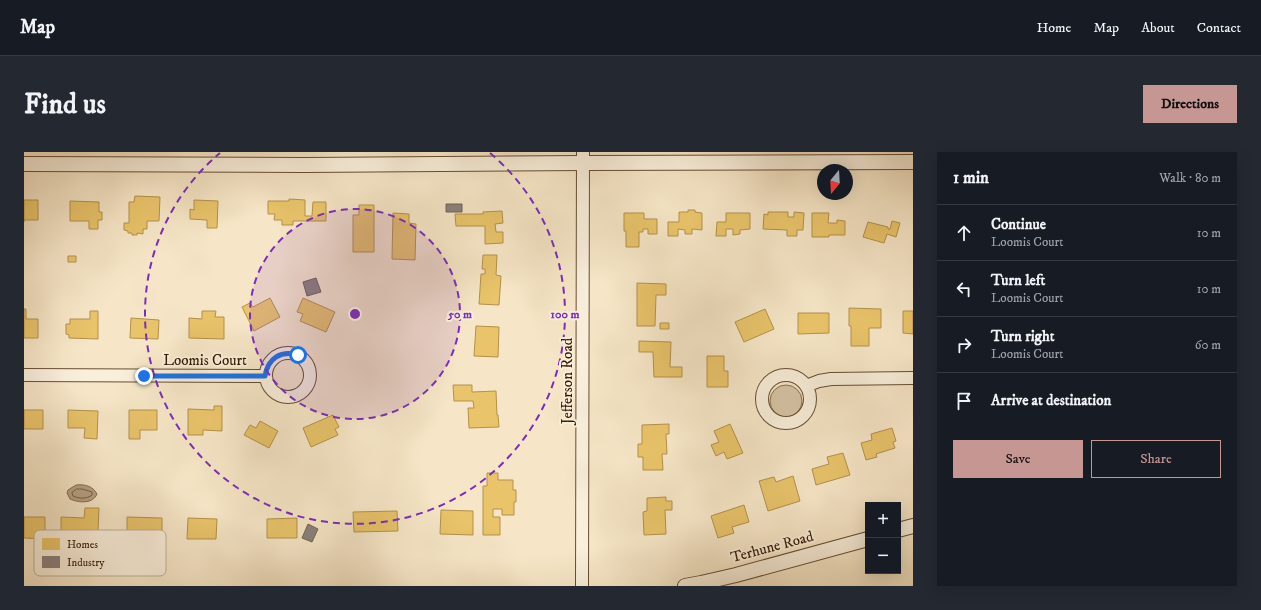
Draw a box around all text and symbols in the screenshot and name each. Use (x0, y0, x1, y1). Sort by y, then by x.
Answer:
text: Map (20, 16, 55, 39)
text: Home (1037, 19, 1071, 37)
text: Map (1093, 19, 1119, 37)
text: About (1141, 19, 1175, 37)
text: Contact (1197, 19, 1241, 37)
button: Directions (1143, 85, 1237, 123)
text: Find us (24, 87, 106, 122)
north arrow (817, 164, 853, 200)
text: 1 min (953, 167, 989, 189)
text: Walk · 80 m (1159, 170, 1221, 186)
text: Continue (991, 215, 1046, 234)
icon: ahead (953, 222, 975, 244)
text: 10 m (1197, 225, 1221, 241)
text: Loomis Court (991, 234, 1064, 250)
text: Turn left (991, 271, 1045, 290)
icon: left (953, 278, 975, 300)
text: 10 m (1197, 281, 1221, 297)
text: Loomis Court (991, 290, 1064, 306)
centre of rings (348, 307, 362, 321)
text: 50 m (447, 307, 472, 322)
text: 100 m (551, 307, 579, 322)
text: Turn right (991, 327, 1054, 346)
icon: right (953, 334, 975, 356)
street label: Jefferson Road (558, 337, 577, 426)
text: 60 m (1195, 337, 1221, 353)
route start (289, 346, 307, 364)
text: Loomis Court (991, 346, 1064, 362)
street label: Loomis Court (163, 351, 247, 370)
route end (135, 367, 153, 385)
icon: arrive (953, 390, 975, 412)
text: Arrive at destination (991, 391, 1111, 410)
button: Save (953, 440, 1083, 478)
button: Share (1091, 440, 1221, 478)
map controls (865, 502, 901, 574)
button: + (865, 502, 901, 538)
street label: Terhune Road (729, 527, 816, 567)
legend (34, 530, 166, 576)
text: Homes (67, 538, 98, 552)
button: − (865, 538, 901, 574)
text: Industry (67, 556, 105, 570)

